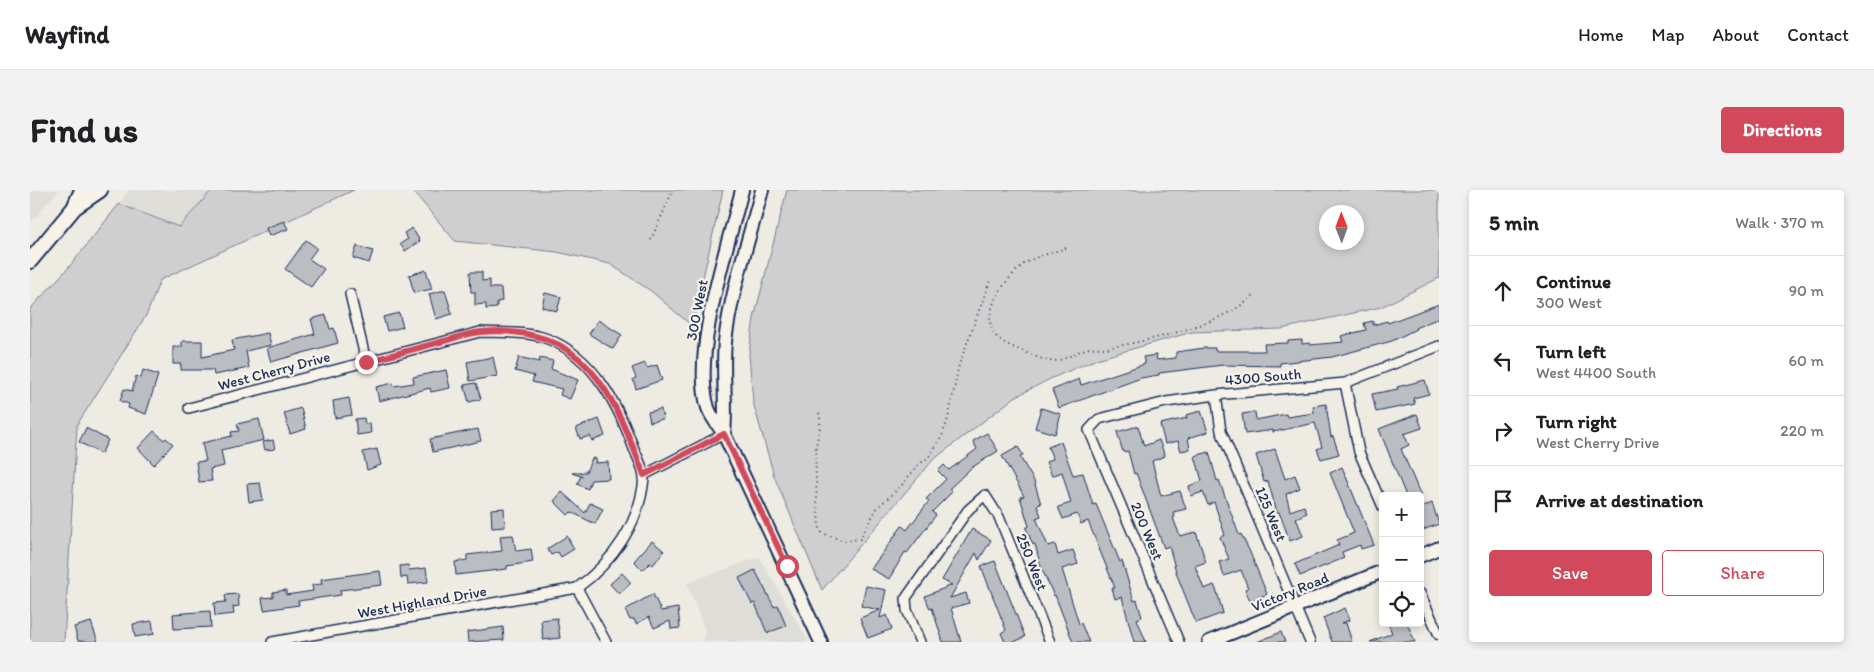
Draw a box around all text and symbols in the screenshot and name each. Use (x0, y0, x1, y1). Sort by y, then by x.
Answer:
text: Wayfind (25, 20, 109, 49)
text: Home (1578, 24, 1624, 46)
text: Map (1652, 24, 1685, 46)
text: About (1713, 24, 1759, 46)
text: Contact (1787, 24, 1849, 46)
button: Directions (1721, 107, 1844, 153)
text: Find us (30, 109, 138, 151)
north arrow (1319, 205, 1364, 250)
text: 5 min (1489, 210, 1539, 235)
text: Walk · 370 m (1735, 213, 1824, 232)
text: Continue (1536, 270, 1611, 293)
icon: ahead (1489, 277, 1517, 305)
street label: 300 West (682, 278, 712, 342)
text: 90 m (1789, 281, 1824, 300)
text: 300 West (1536, 293, 1602, 312)
text: Turn left (1536, 340, 1606, 363)
street label: West Cherry Drive (216, 347, 332, 395)
icon: left (1489, 347, 1517, 375)
route end (355, 351, 378, 374)
text: 60 m (1789, 351, 1824, 370)
text: West 4400 South (1536, 363, 1656, 382)
street label: 4300 South (1224, 365, 1302, 389)
text: Turn right (1536, 410, 1617, 433)
icon: right (1489, 417, 1517, 445)
text: 220 m (1780, 421, 1824, 440)
text: West Cherry Drive (1536, 433, 1659, 452)
street label: 125 West (1251, 484, 1291, 545)
icon: arrive (1489, 487, 1517, 515)
text: Arrive at destination (1536, 489, 1703, 512)
map controls (1379, 492, 1424, 627)
button: + (1379, 492, 1424, 537)
street label: 200 West (1127, 499, 1167, 563)
street label: 250 West (1012, 531, 1052, 594)
button: − (1379, 537, 1424, 582)
button: Save (1489, 550, 1652, 596)
button: Share (1662, 550, 1824, 596)
route start (776, 555, 799, 578)
street label: Victory Road (1249, 568, 1331, 616)
street label: West Highland Drive (356, 582, 488, 622)
button: locate (1379, 582, 1424, 627)

